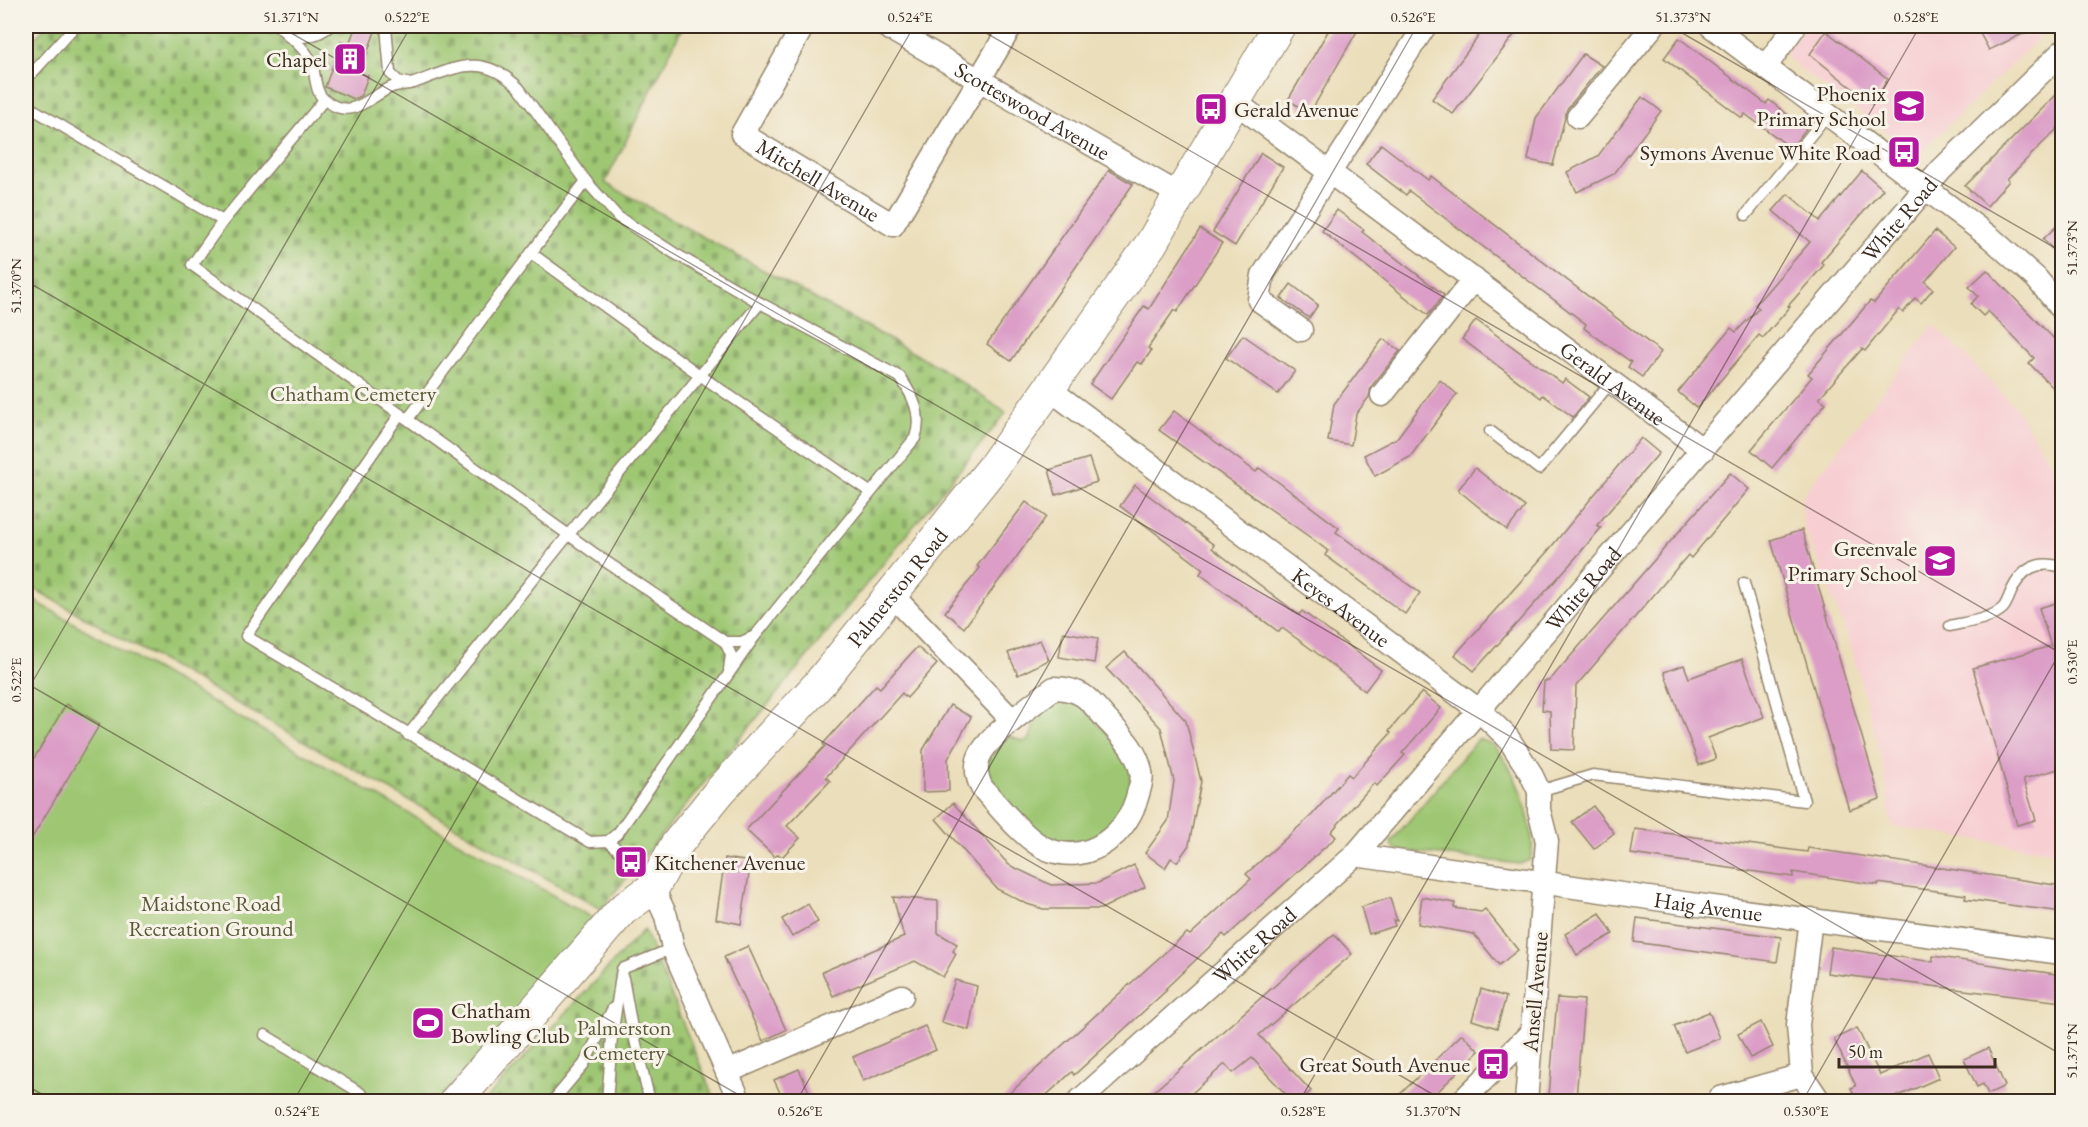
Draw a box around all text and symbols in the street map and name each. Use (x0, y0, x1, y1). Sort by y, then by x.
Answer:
text: 51.371°N (263, 7, 319, 26)
text: 0.522°E (384, 7, 430, 26)
text: 0.524°E (887, 7, 933, 26)
text: 0.526°E (1390, 7, 1436, 26)
text: 51.373°N (1655, 7, 1711, 26)
text: 0.528°E (1893, 7, 1939, 26)
building icon: Chapel (332, 41, 368, 77)
place label: Chapel (266, 45, 327, 74)
street label: Scotteswood Avenue (950, 55, 1116, 167)
place label: Phoenix Primary School (1757, 79, 1887, 133)
school or university icon: Phoenix Primary School (1891, 88, 1927, 124)
bus stop icon: Gerald Avenue (1193, 91, 1229, 127)
place label: Gerald Avenue (1234, 95, 1359, 124)
street label: Mitchell Avenue (751, 132, 886, 228)
bus stop icon: Symons Avenue White Road (1886, 134, 1922, 170)
place label: Symons Avenue White Road (1640, 138, 1882, 167)
street label: White Road (1855, 170, 1944, 268)
text: 51.373°N (2062, 220, 2081, 276)
text: 51.370°N (6, 258, 25, 314)
street label: Gerald Avenue (1554, 334, 1672, 432)
park label: Chatham Cemetery (270, 379, 437, 408)
street label: Palmerston Road (840, 521, 954, 653)
place label: Greenvale Primary School (1788, 534, 1917, 588)
street label: White Road (1539, 539, 1628, 637)
school or university icon: Greenvale Primary School (1922, 543, 1958, 579)
street label: Keyes Avenue (1286, 561, 1397, 654)
text: 0.530°E (2062, 639, 2081, 685)
text: 0.522°E (6, 657, 25, 703)
bus stop icon: Kitchener Avenue (613, 844, 649, 880)
place label: Kitchener Avenue (654, 848, 806, 877)
street label: Haig Avenue (1652, 884, 1765, 928)
park label: Maidstone Road Recreation Ground (128, 889, 294, 943)
street label: White Road (1206, 899, 1303, 990)
street label: Ansell Avenue (1515, 930, 1555, 1054)
place label: Chatham Bowling Club (451, 996, 570, 1050)
sports icon: Chatham Bowling Club (410, 1005, 446, 1041)
park label: Palmerston Cemetery (577, 1013, 672, 1067)
text: 51.371°N (2062, 1023, 2081, 1079)
scale bar (1839, 1031, 1995, 1069)
text: 50 m (1848, 1040, 1883, 1063)
bus stop icon: Great South Avenue (1475, 1046, 1511, 1082)
place label: Great South Avenue (1299, 1050, 1470, 1079)
text: 0.524°E (274, 1101, 320, 1120)
text: 0.526°E (777, 1101, 823, 1120)
text: 0.528°E (1280, 1101, 1326, 1120)
text: 51.370°N (1405, 1101, 1461, 1120)
text: 0.530°E (1783, 1101, 1829, 1120)

